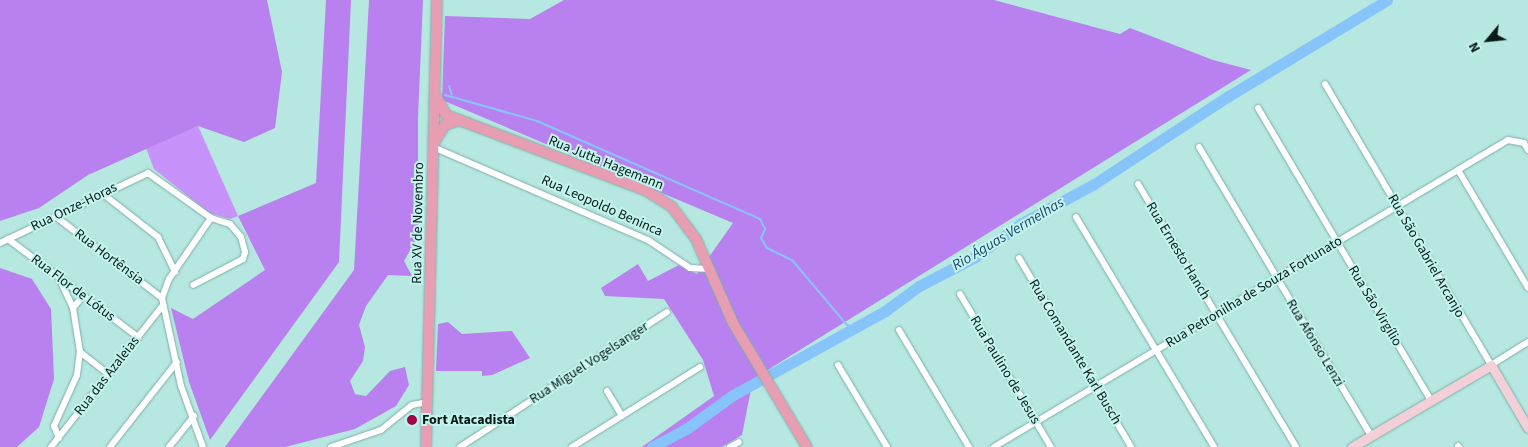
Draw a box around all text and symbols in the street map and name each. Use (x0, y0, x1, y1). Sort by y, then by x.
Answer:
north arrow (1463, 15, 1513, 65)
text: N (1464, 38, 1486, 56)
street label: Rua Jutta Hagemann (546, 132, 666, 194)
street label: Rua XV de Novembro (409, 162, 427, 284)
street label: Rua Leopoldo Beninca (539, 172, 665, 240)
street label: Rua Onze-Horas (28, 179, 120, 235)
street label: Rua São Gabriel Arcanjo (1384, 191, 1468, 321)
water label: Rio Águas Vermelhas (949, 194, 1067, 274)
street label: Rua Ernesto Hanch (1142, 199, 1214, 303)
street label: Rua Hortênsia (71, 225, 147, 289)
street label: Rua Petronilha de Souza Fortunato (1163, 233, 1345, 351)
street label: Rua Flor de Lótus (28, 251, 118, 325)
street label: Rua São Virgílio (1344, 263, 1406, 349)
street label: Rua Comandante Karl Busch (1025, 276, 1125, 428)
street label: Rua Afonso Lenzi (1282, 296, 1348, 390)
street label: Rua Paulino de Jesus (966, 313, 1044, 427)
street label: Rua Miguel Vogelsanger (526, 318, 652, 408)
street label: Rua das Azaleias (71, 333, 143, 419)
place label: Fort Atacadista (422, 412, 515, 428)
marker: Fort Atacadista (406, 414, 418, 426)

